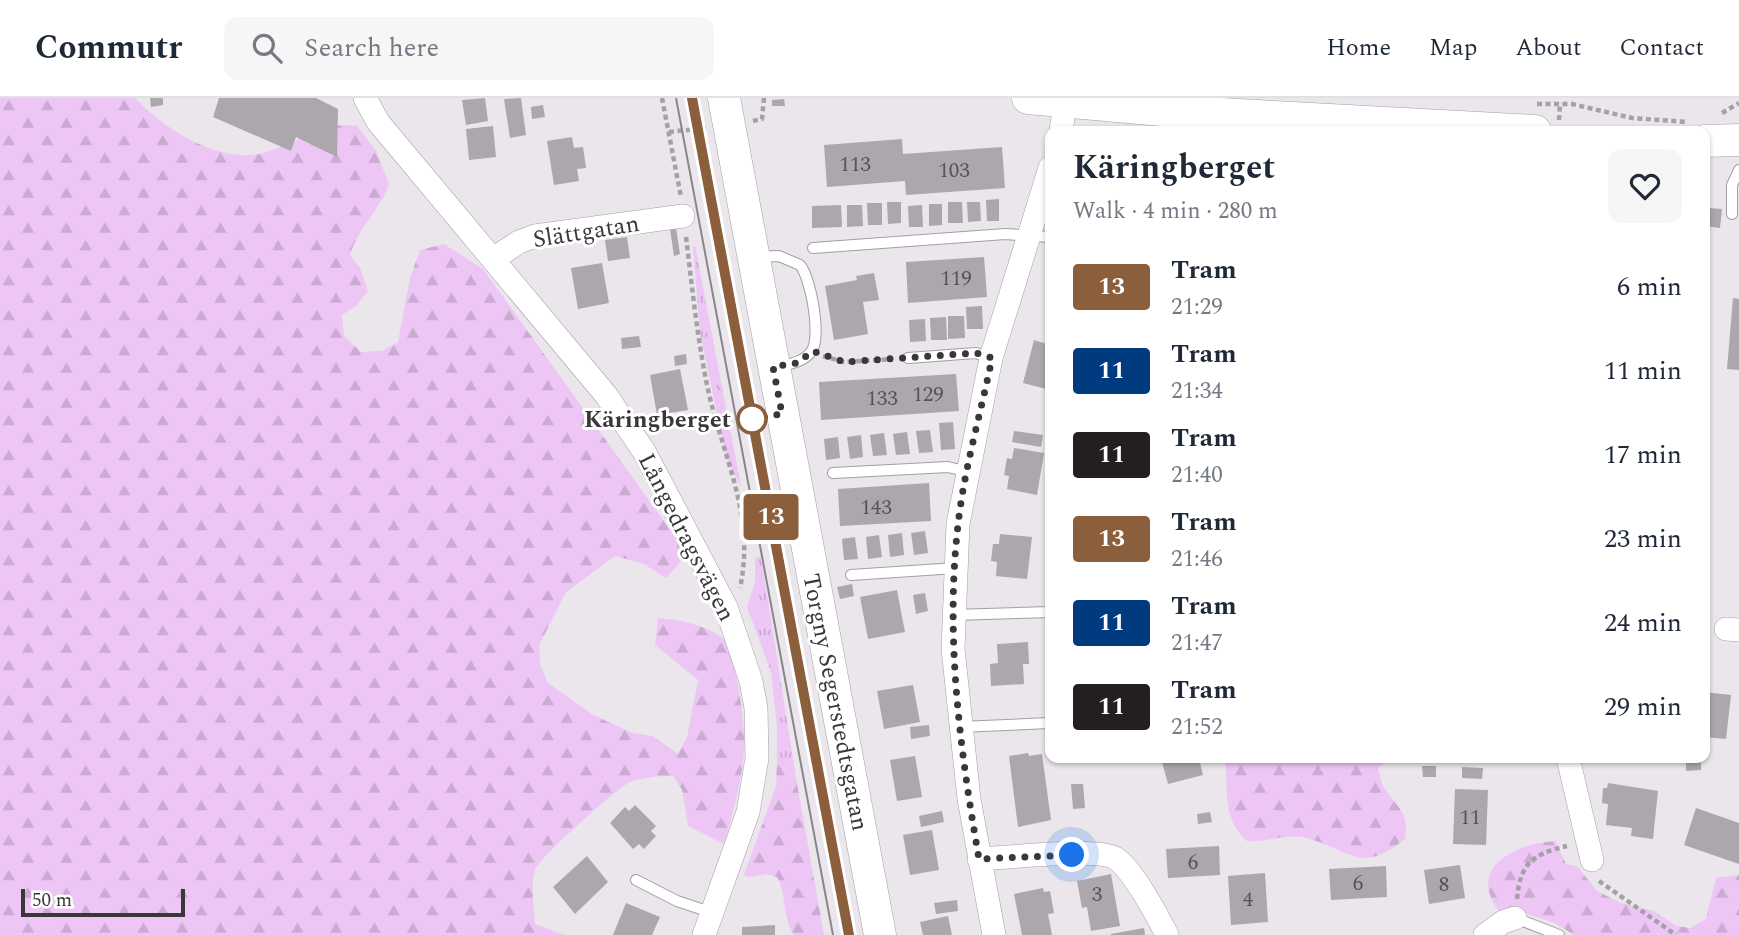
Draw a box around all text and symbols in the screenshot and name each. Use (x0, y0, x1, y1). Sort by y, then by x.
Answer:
search box (224, 17, 714, 80)
text: Commutr (35, 23, 182, 73)
text: Search here (304, 28, 439, 68)
icon: search (248, 29, 286, 67)
text: Home (1326, 30, 1391, 66)
text: Map (1429, 30, 1477, 66)
text: About (1515, 30, 1581, 66)
text: Contact (1619, 30, 1704, 66)
text: Käringberget (1073, 143, 1275, 193)
house number: 113 (839, 149, 871, 181)
button: heart (1608, 149, 1682, 223)
house number: 103 (938, 155, 970, 187)
text: Walk · 4 min · 280 m (1073, 194, 1278, 229)
street label: Slättgatan (530, 206, 642, 258)
text: Tram (1171, 250, 1237, 290)
house number: 119 (940, 263, 972, 295)
text: 6 min (1617, 267, 1682, 307)
text: 13 (1098, 269, 1125, 305)
text: 21:29 (1171, 290, 1223, 325)
text: Tram (1171, 334, 1237, 374)
text: 11 min (1604, 351, 1682, 391)
text: 11 (1098, 353, 1125, 389)
text: 21:34 (1171, 374, 1223, 409)
house number: 129 (912, 379, 944, 411)
house number: 133 (866, 383, 898, 415)
place label: Käringberget (584, 402, 731, 438)
marker: Käringberget (737, 404, 767, 434)
text: Tram (1171, 418, 1237, 458)
text: 17 min (1604, 435, 1682, 475)
text: 11 (1098, 437, 1125, 473)
street label: Långedragsvägen (628, 447, 744, 628)
text: 21:40 (1171, 458, 1223, 493)
house number: 143 (860, 492, 892, 524)
line badge: 13 (740, 494, 802, 540)
text: 13 (758, 499, 784, 535)
text: Tram (1171, 502, 1237, 542)
text: 23 min (1604, 519, 1682, 559)
text: 13 (1098, 521, 1125, 557)
text: 21:46 (1171, 542, 1223, 577)
street label: Torgny Segerstedtsgatan (792, 570, 878, 834)
text: Tram (1171, 586, 1237, 626)
text: 24 min (1604, 603, 1682, 643)
text: 11 (1098, 605, 1125, 641)
text: 21:47 (1171, 626, 1223, 661)
text: Tram (1171, 670, 1237, 710)
text: 29 min (1604, 687, 1682, 727)
text: 11 (1098, 689, 1125, 725)
text: 21:52 (1171, 710, 1223, 745)
house number: 11 (1460, 802, 1481, 834)
your location (1054, 837, 1089, 872)
house number: 6 (1188, 847, 1198, 879)
house number: 6 (1353, 868, 1363, 900)
house number: 8 (1439, 869, 1449, 901)
house number: 3 (1092, 879, 1103, 911)
house number: 4 (1243, 884, 1254, 916)
scale bar (21, 886, 186, 918)
text: 50 m (32, 886, 72, 915)

